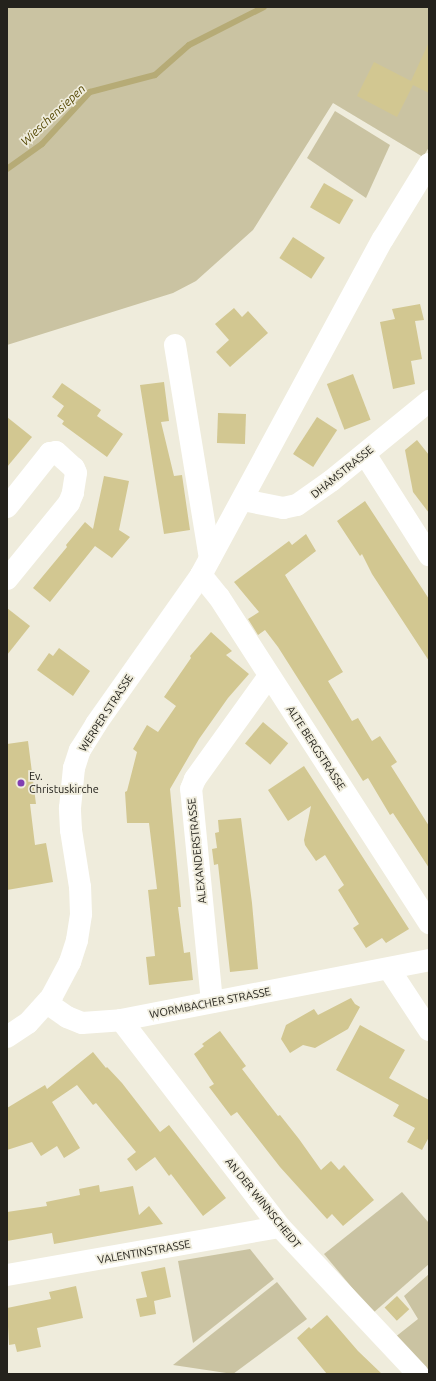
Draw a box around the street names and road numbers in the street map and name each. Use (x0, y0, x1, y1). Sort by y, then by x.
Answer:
street label: DHAMSTRASSE (308, 443, 376, 501)
street label: WERPER STRASSE (76, 672, 136, 754)
street label: ALTE BERGSTRASSE (284, 703, 348, 793)
street label: ALEXANDERSTRASSE (185, 798, 209, 904)
street label: WORMBACHER STRASSE (148, 985, 272, 1021)
street label: AN DER WINNSCHEIDT (223, 1155, 303, 1251)
street label: VALENTINSTRASSE (97, 1237, 191, 1267)

